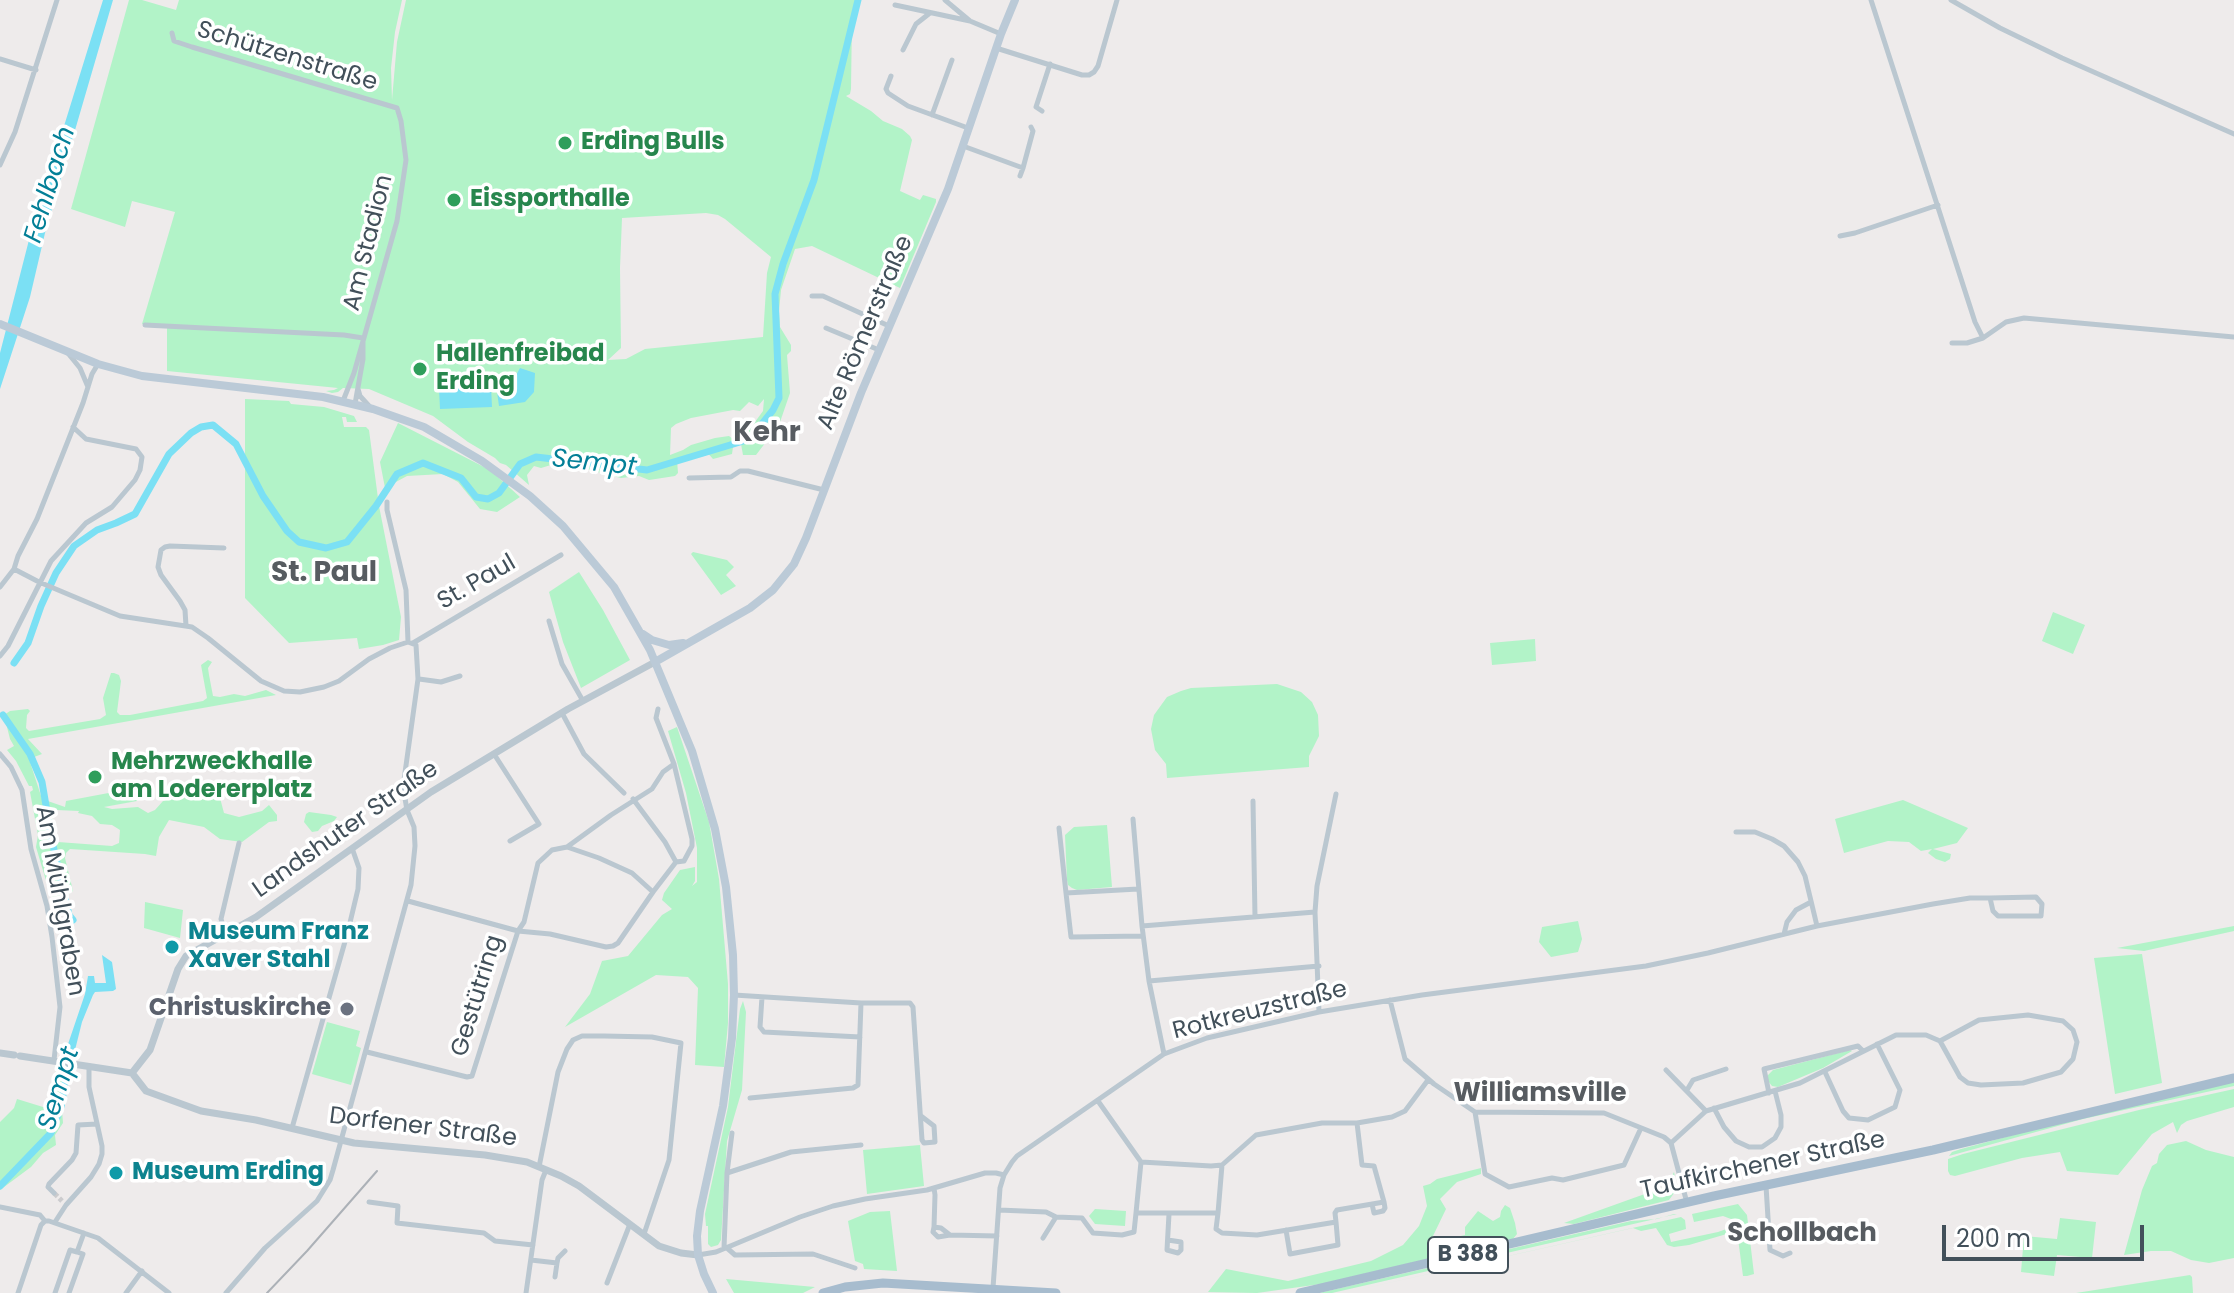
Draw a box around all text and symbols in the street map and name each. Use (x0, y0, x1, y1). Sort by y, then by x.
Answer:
street label: Schützenstraße (193, 16, 381, 98)
water label: Fehlbach (19, 123, 83, 247)
place label: Erding Bulls (581, 129, 725, 157)
marker: Erding Bulls (556, 134, 574, 152)
street label: Am Stadion (338, 172, 400, 314)
place label: Eissporthalle (470, 186, 630, 214)
marker: Eissporthalle (445, 191, 463, 209)
street label: Alte Römerstraße (812, 232, 920, 434)
place label: Hallenfreibad Erding (436, 341, 605, 397)
marker: Hallenfreibad Erding (411, 360, 429, 378)
district label: Kehr (733, 417, 801, 451)
water label: Sempt (550, 444, 638, 484)
street label: St. Paul (433, 549, 521, 617)
district label: St. Paul (271, 557, 377, 591)
place label: Mehrzweckhalle am Lodererplatz (111, 749, 313, 805)
street label: Landshuter Straße (248, 755, 444, 905)
marker: Mehrzweckhalle am Lodererplatz (86, 768, 104, 786)
street label: Am Mühlgraben (28, 804, 90, 998)
place label: Museum Franz Xaver Stahl (188, 919, 369, 975)
street label: Gestütring (446, 932, 510, 1060)
marker: Museum Franz Xaver Stahl (163, 938, 181, 956)
street label: Rotkreuzstraße (1170, 975, 1350, 1047)
place label: Christuskirche (149, 995, 331, 1023)
marker: Christuskirche (338, 1000, 356, 1018)
water label: Sempt (33, 1044, 87, 1134)
district label: Williamsville (1453, 1078, 1627, 1110)
street label: Dorfener Straße (328, 1102, 518, 1154)
street label: Taufkirchener Straße (1638, 1126, 1888, 1206)
place label: Museum Erding (132, 1159, 324, 1187)
marker: Museum Erding (107, 1164, 125, 1182)
scale bar (1946, 1209, 2148, 1259)
district label: Schollbach (1727, 1218, 1877, 1250)
text: 200 m (1956, 1222, 2031, 1255)
road number: B 388 (1428, 1237, 1508, 1273)

